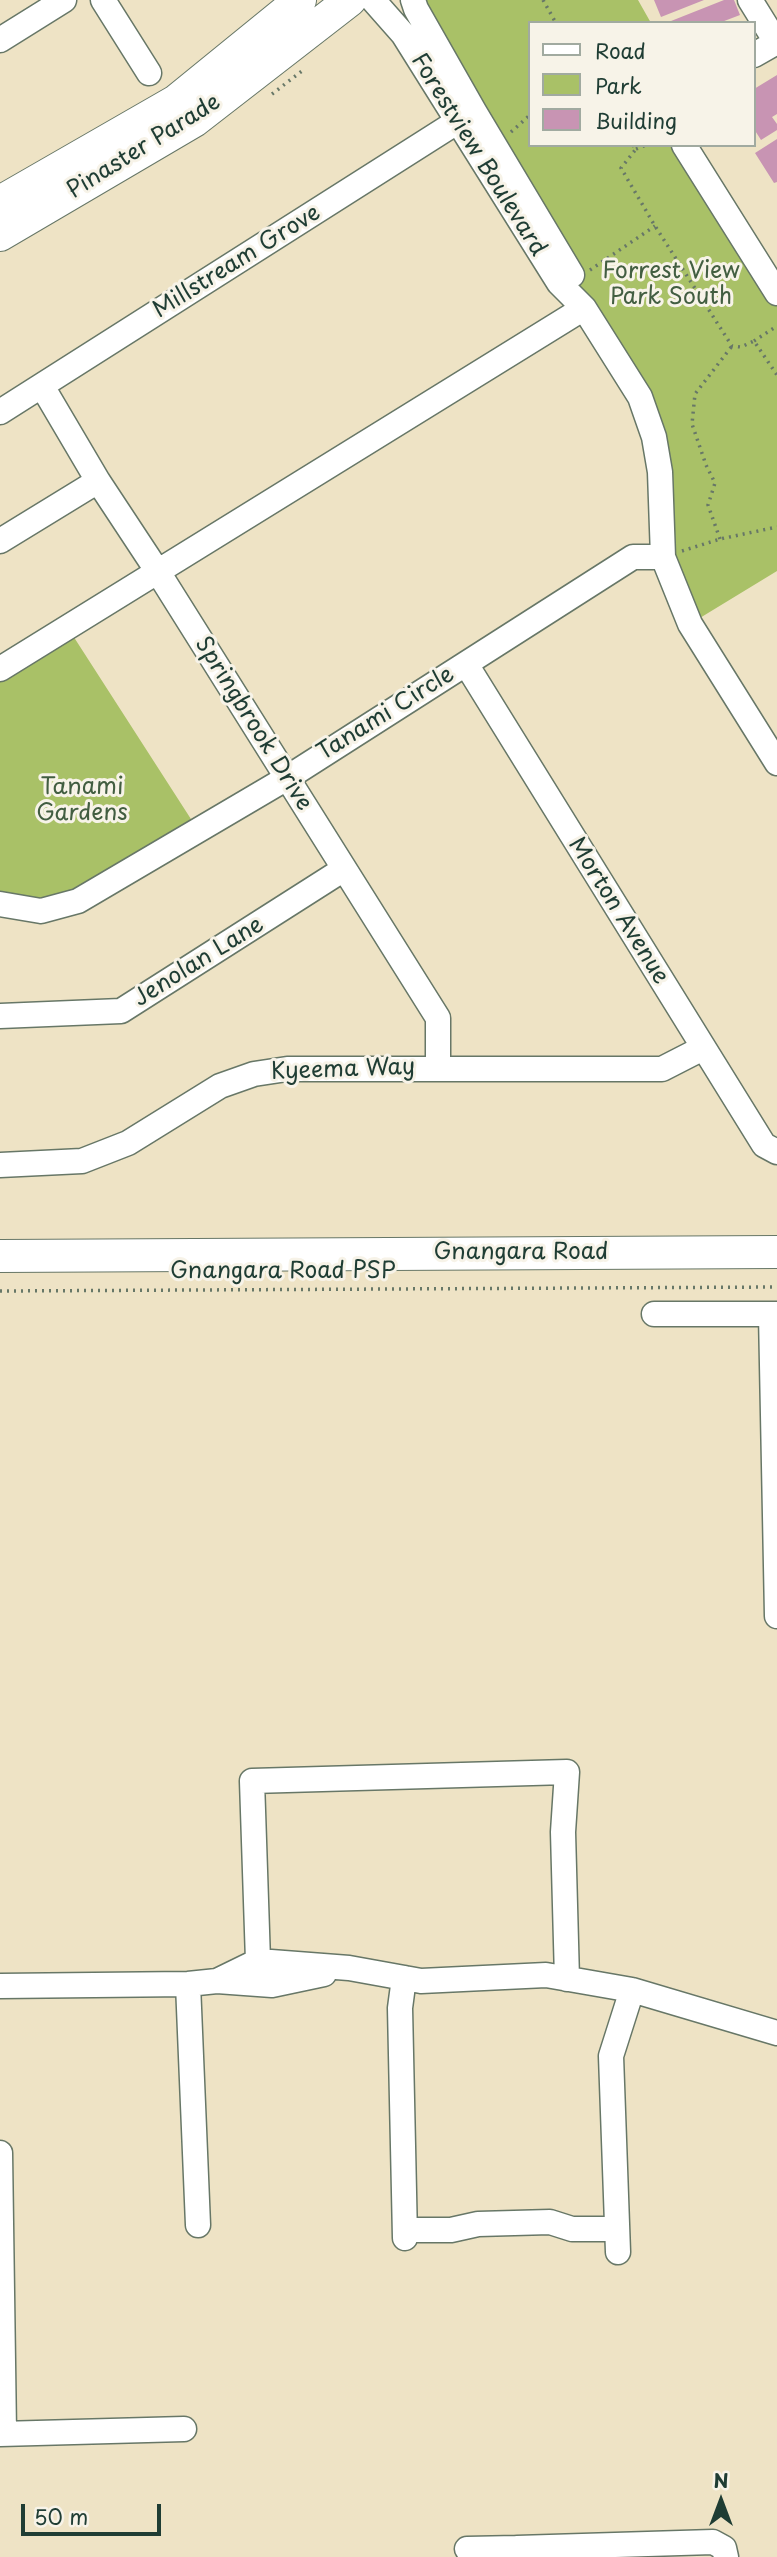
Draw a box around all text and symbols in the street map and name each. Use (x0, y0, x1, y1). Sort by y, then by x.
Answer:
legend (528, 21, 756, 147)
text: Road (595, 34, 646, 66)
street label: Forestview Boulevard (404, 49, 552, 261)
text: Park (595, 69, 642, 101)
street label: Pinaster Parade (62, 89, 226, 205)
text: Building (595, 104, 677, 136)
street label: Millstream Grove (148, 199, 326, 325)
park label: Forrest View Park South (602, 258, 740, 312)
street label: Springbrook Drive (188, 632, 318, 816)
street label: Tanami Circle (312, 661, 460, 767)
park label: Tanami Gardens (36, 774, 128, 828)
street label: Morton Avenue (562, 833, 674, 989)
street label: Jenolan Lane (129, 911, 269, 1013)
street label: Kyeema Way (270, 1054, 416, 1086)
street label: Gnangara Road (434, 1239, 608, 1267)
street label: Gnangara Road PSP (170, 1258, 396, 1286)
north arrow (686, 2466, 756, 2536)
text: N (713, 2466, 729, 2494)
scale bar (24, 2490, 164, 2534)
text: 50 m (34, 2500, 88, 2532)

